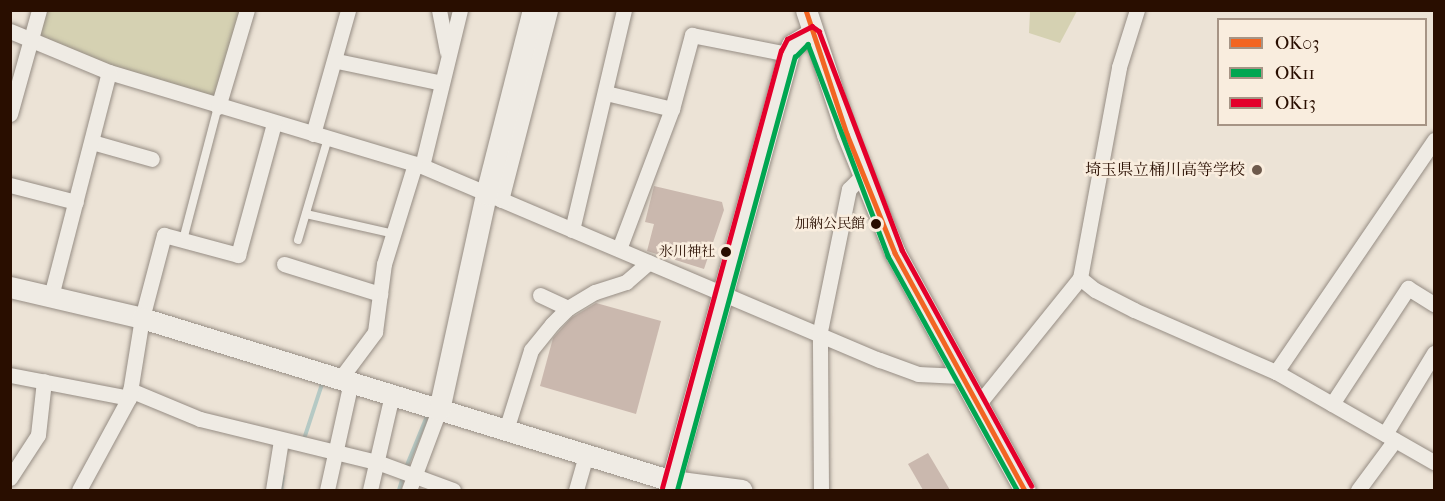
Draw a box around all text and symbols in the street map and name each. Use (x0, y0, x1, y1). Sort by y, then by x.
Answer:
legend (1217, 18, 1427, 126)
text: OK03 (1275, 33, 1319, 54)
text: OK11 (1275, 63, 1315, 84)
text: OK13 (1275, 93, 1316, 114)
place label: 埼玉県立桶川高等学校 (1085, 160, 1245, 180)
marker: 埼玉県立桶川高等学校 (1250, 163, 1264, 177)
place label: 加納公民館 (795, 216, 865, 232)
marker: 加納公民館 (870, 218, 882, 230)
place label: 氷川神社 (659, 244, 715, 260)
marker: 氷川神社 (720, 246, 732, 258)

